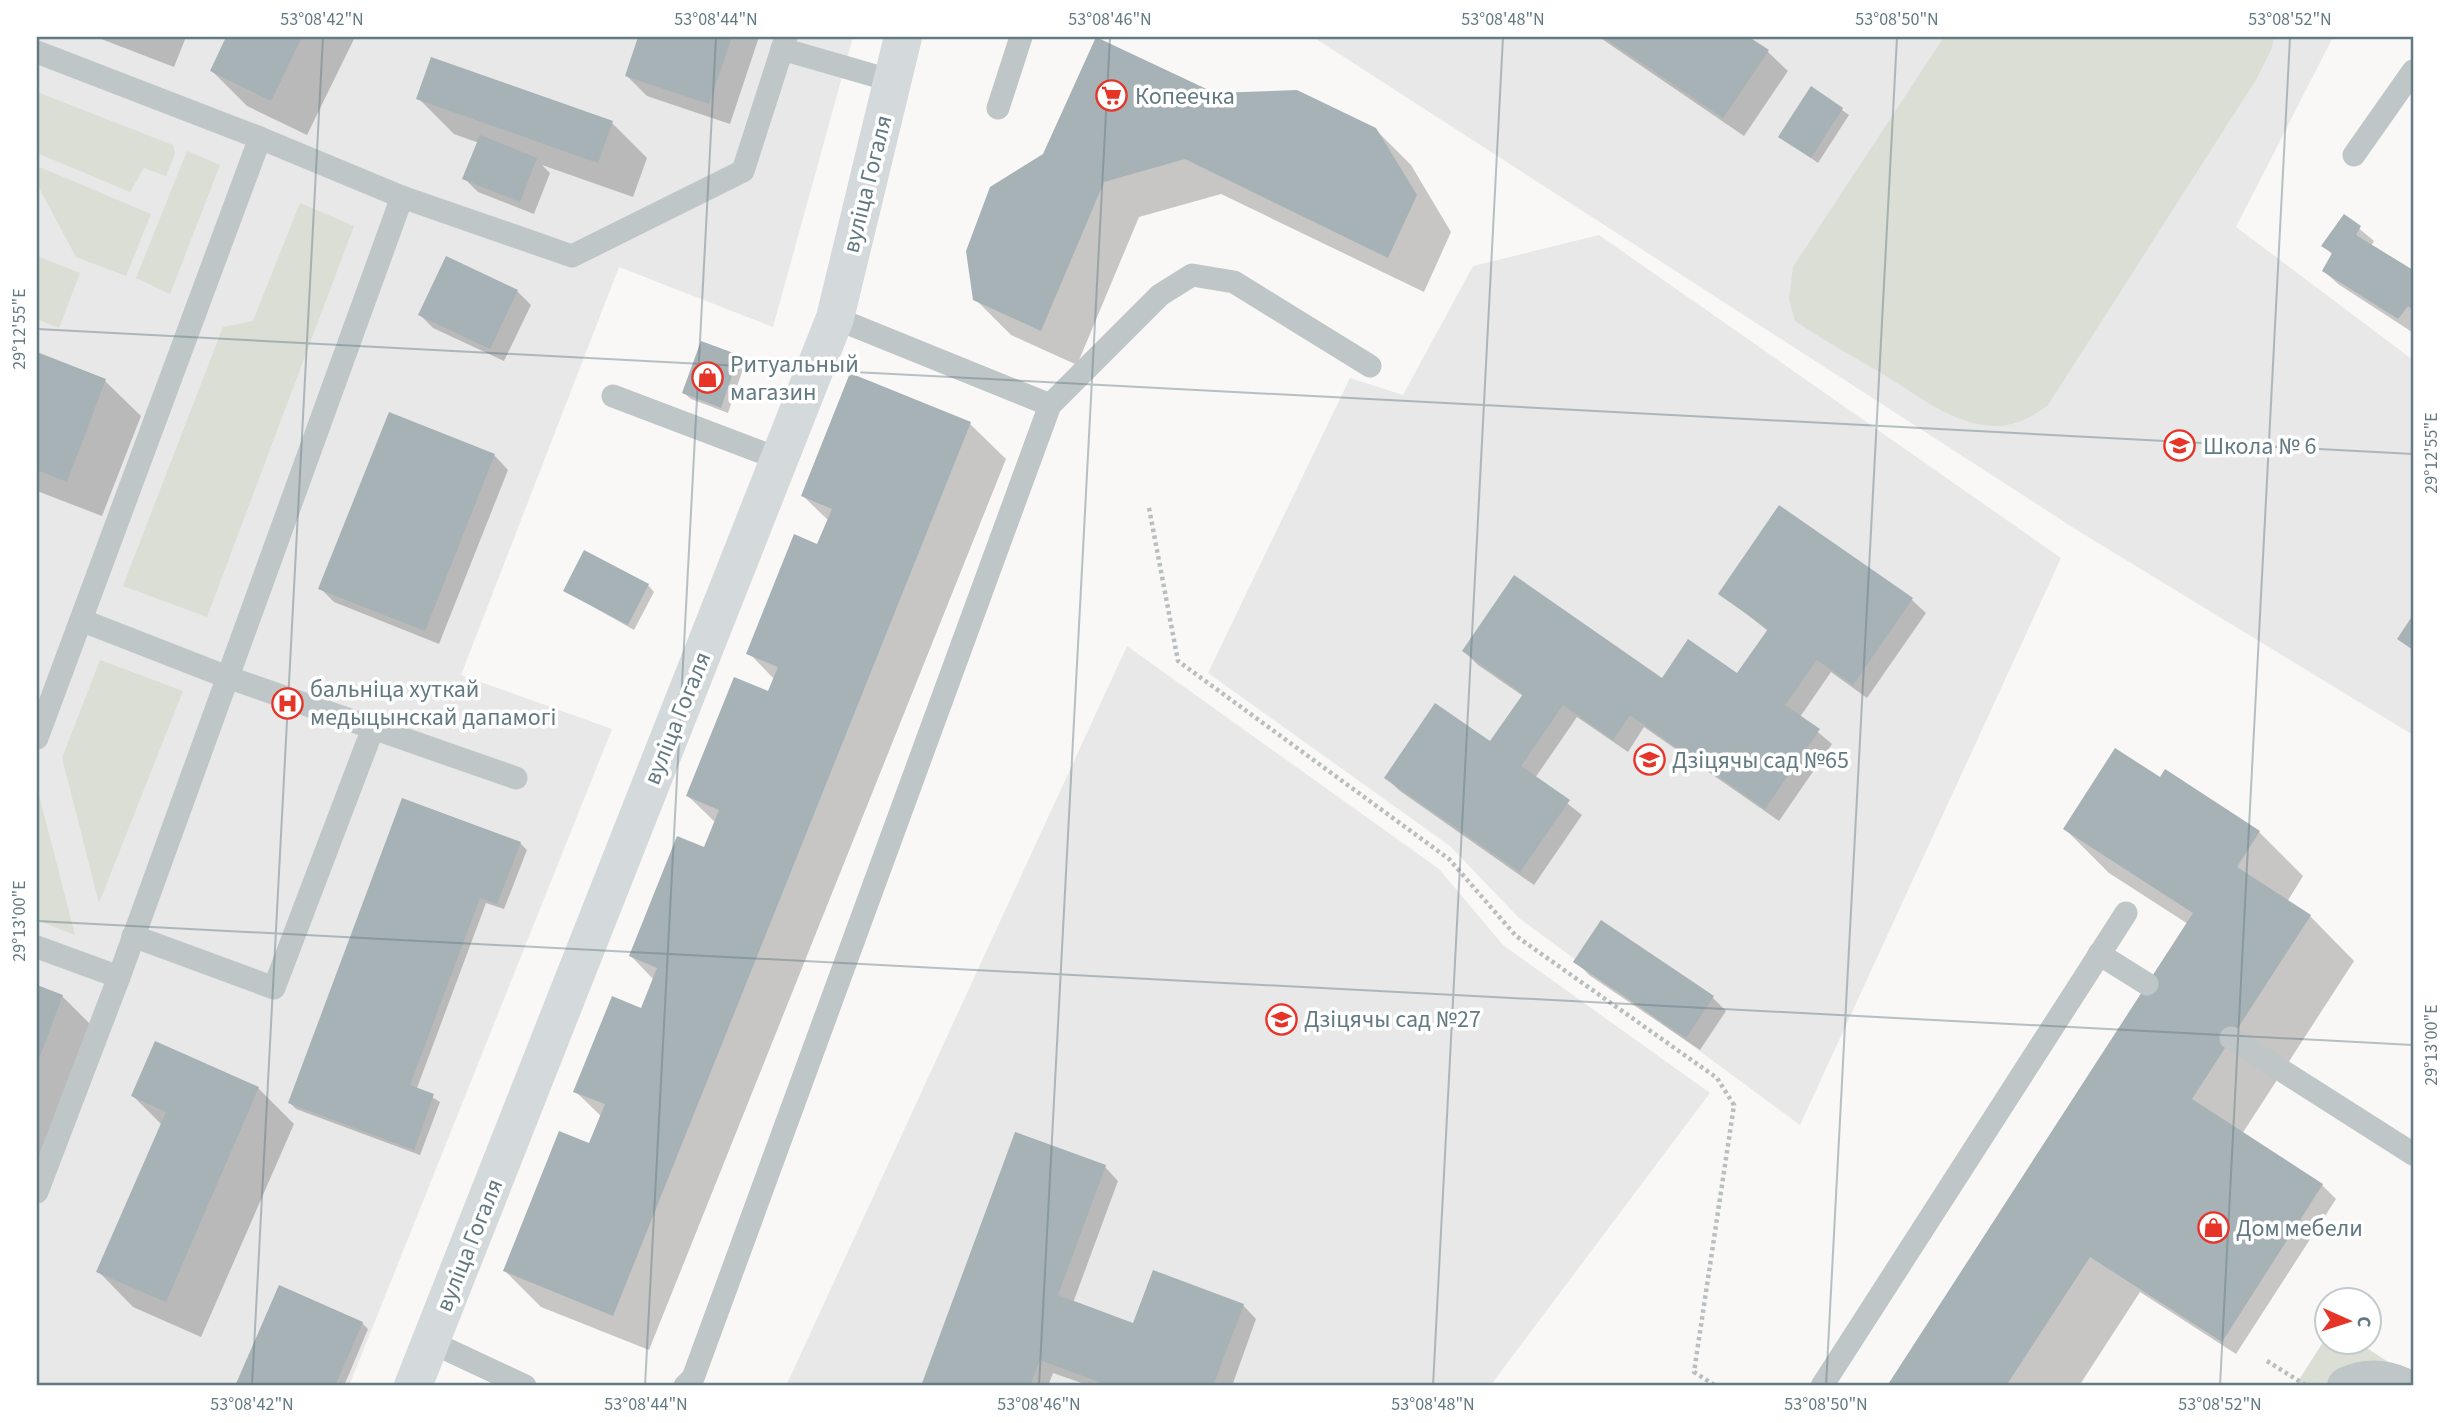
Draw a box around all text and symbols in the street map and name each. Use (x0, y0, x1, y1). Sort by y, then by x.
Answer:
text: 53°08'42"N (280, 7, 364, 32)
text: 53°08'44"N (674, 7, 758, 32)
text: 53°08'46"N (1068, 7, 1152, 32)
text: 53°08'48"N (1461, 7, 1545, 32)
text: 53°08'50"N (1855, 7, 1939, 32)
text: 53°08'52"N (2248, 7, 2332, 32)
supermarket icon: Копеечка (1095, 79, 1129, 113)
place label: Копеечка (1135, 79, 1235, 114)
street label: вуліца Гогаля (833, 112, 902, 257)
text: 29°12'55"E (7, 288, 32, 370)
place label: Ритуальный магазин (730, 347, 859, 410)
shop icon: Ритуальный магазин (690, 361, 724, 395)
text: 29°12'55"E (2419, 412, 2444, 494)
school or university icon: Школа № 6 (2163, 429, 2197, 463)
place label: Школа № 6 (2203, 429, 2316, 464)
street label: вуліца Гогаля (635, 646, 720, 790)
place label: бальніца хуткай медыцынскай дапамогі (310, 672, 556, 735)
hospital icon: бальніца хуткай медыцынскай дапамогі (270, 686, 304, 720)
school or university icon: Дзіцячы сад №65 (1632, 743, 1666, 777)
place label: Дзіцячы сад №65 (1672, 743, 1849, 778)
text: 29°13'00"E (7, 880, 32, 962)
school or university icon: Дзіцячы сад №27 (1264, 1002, 1298, 1036)
place label: Дзіцячы сад №27 (1304, 1002, 1481, 1037)
text: 29°13'00"E (2419, 1004, 2444, 1086)
street label: вуліца Гогаля (427, 1173, 512, 1317)
shop icon: Дом мебели (2196, 1211, 2230, 1245)
place label: Дом мебели (2236, 1211, 2363, 1246)
north arrow (2314, 1286, 2384, 1356)
text: С (2350, 1316, 2377, 1328)
text: 53°08'42"N (210, 1392, 294, 1417)
text: 53°08'44"N (604, 1392, 688, 1417)
text: 53°08'46"N (997, 1392, 1081, 1417)
text: 53°08'48"N (1391, 1392, 1475, 1417)
text: 53°08'50"N (1784, 1392, 1868, 1417)
text: 53°08'52"N (2178, 1392, 2262, 1417)

